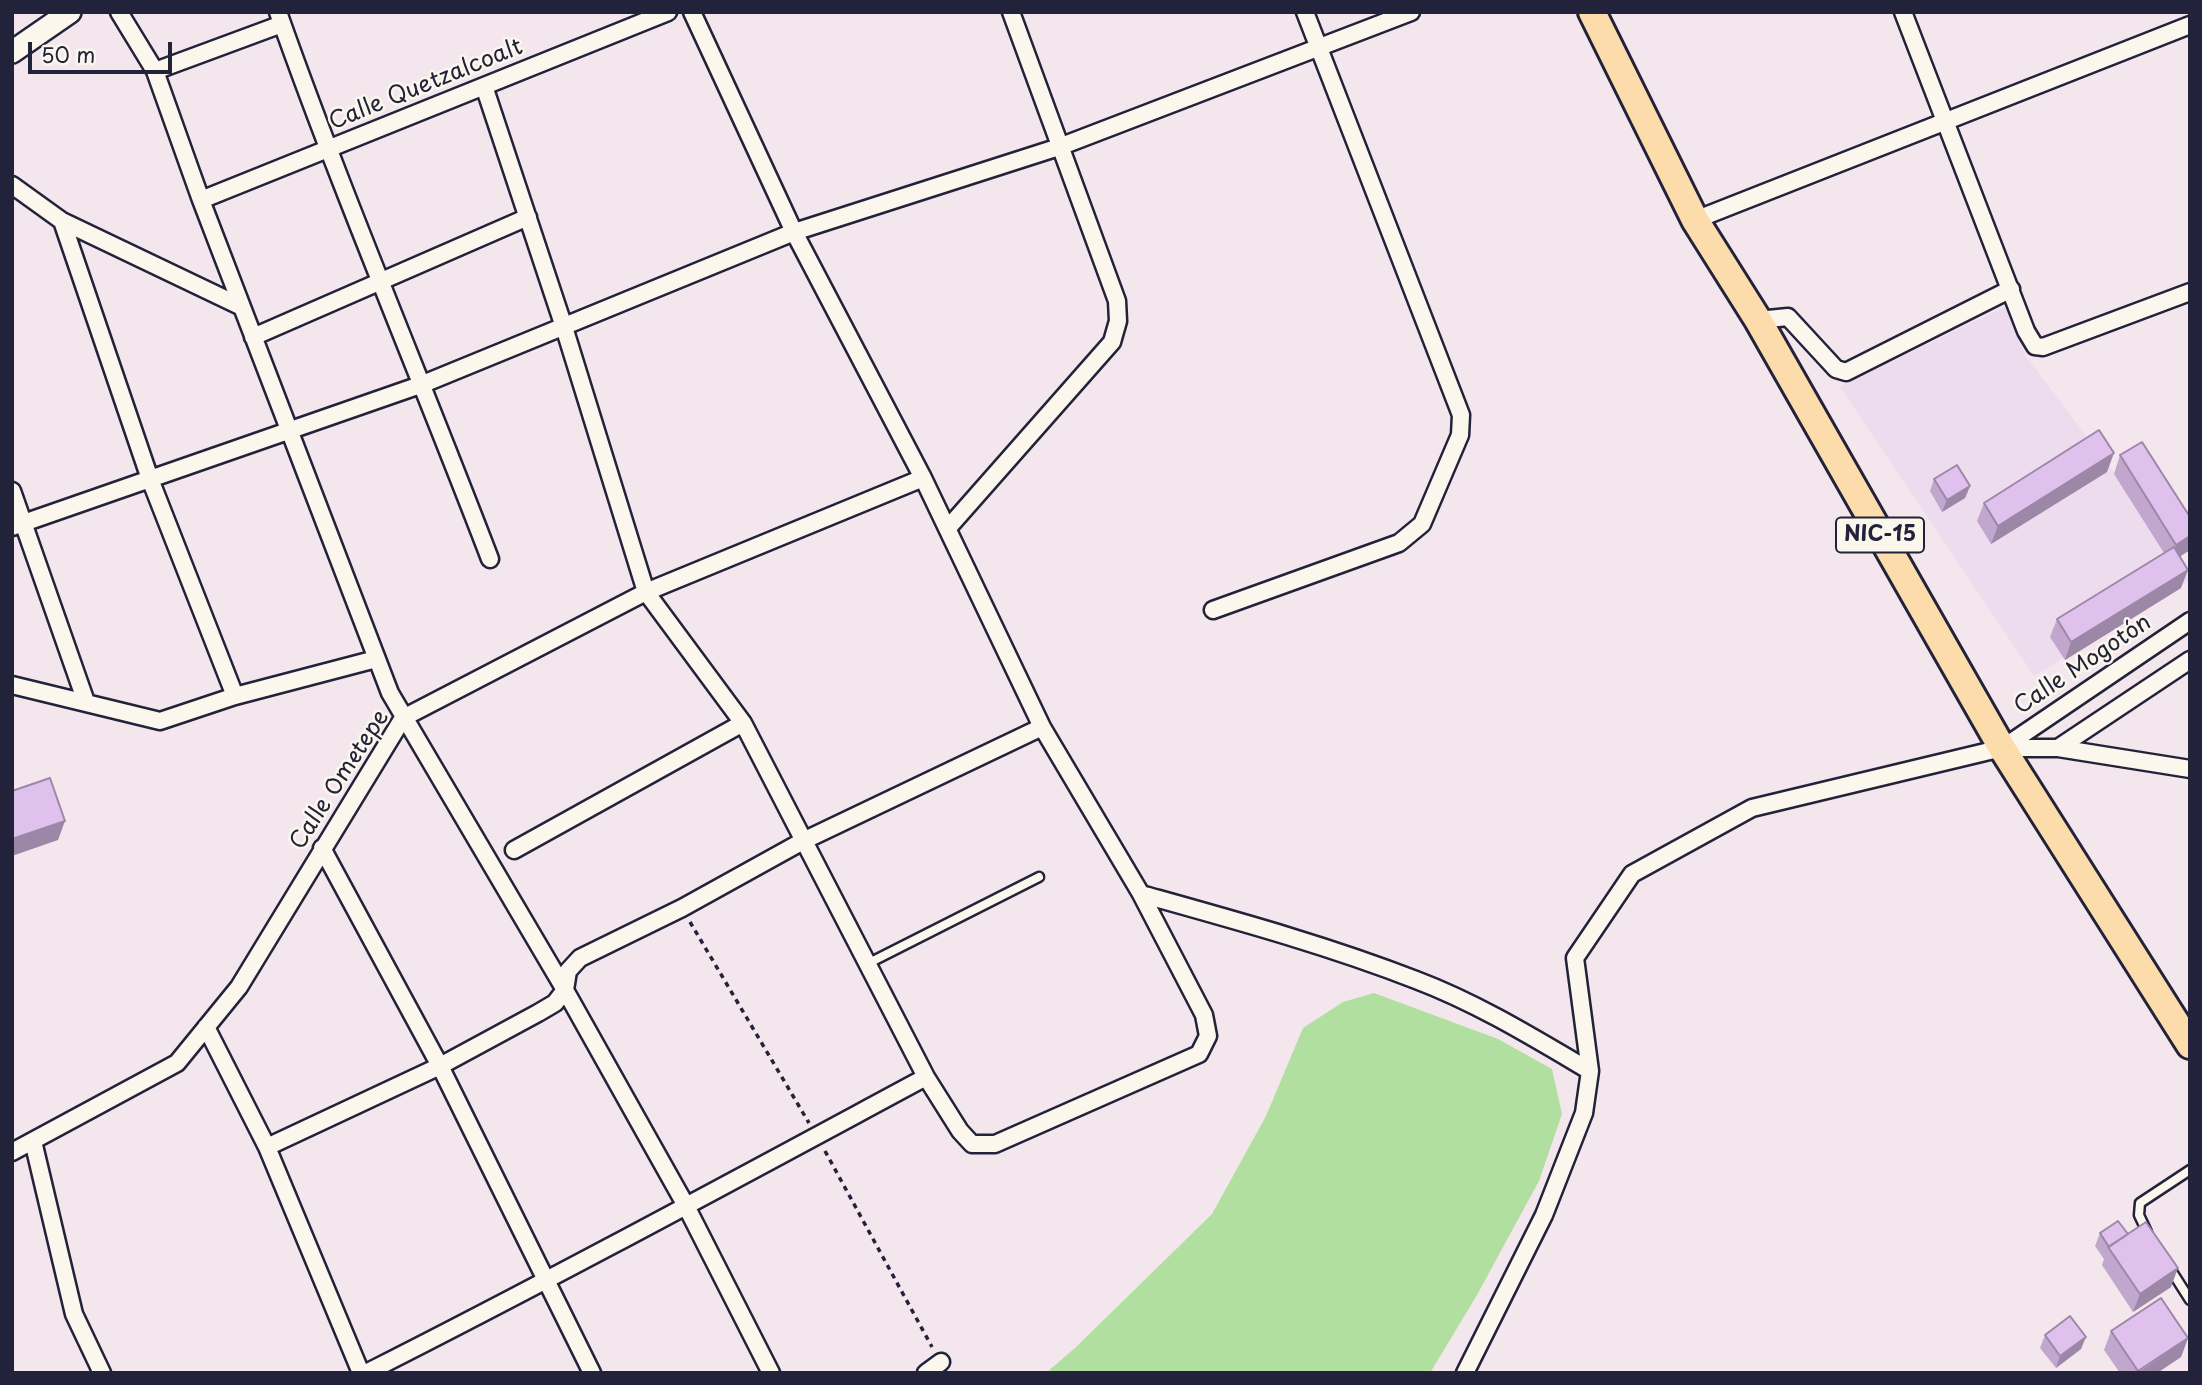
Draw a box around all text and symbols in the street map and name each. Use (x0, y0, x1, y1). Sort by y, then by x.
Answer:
scale bar (32, 28, 175, 72)
street label: Calle Quetzalcoalt (325, 34, 527, 136)
text: 50 m (41, 38, 95, 70)
road number: NIC-15 (1836, 518, 1924, 552)
street label: Calle Mogotón (2009, 609, 2157, 721)
street label: Calle Ometepe (285, 705, 395, 855)

